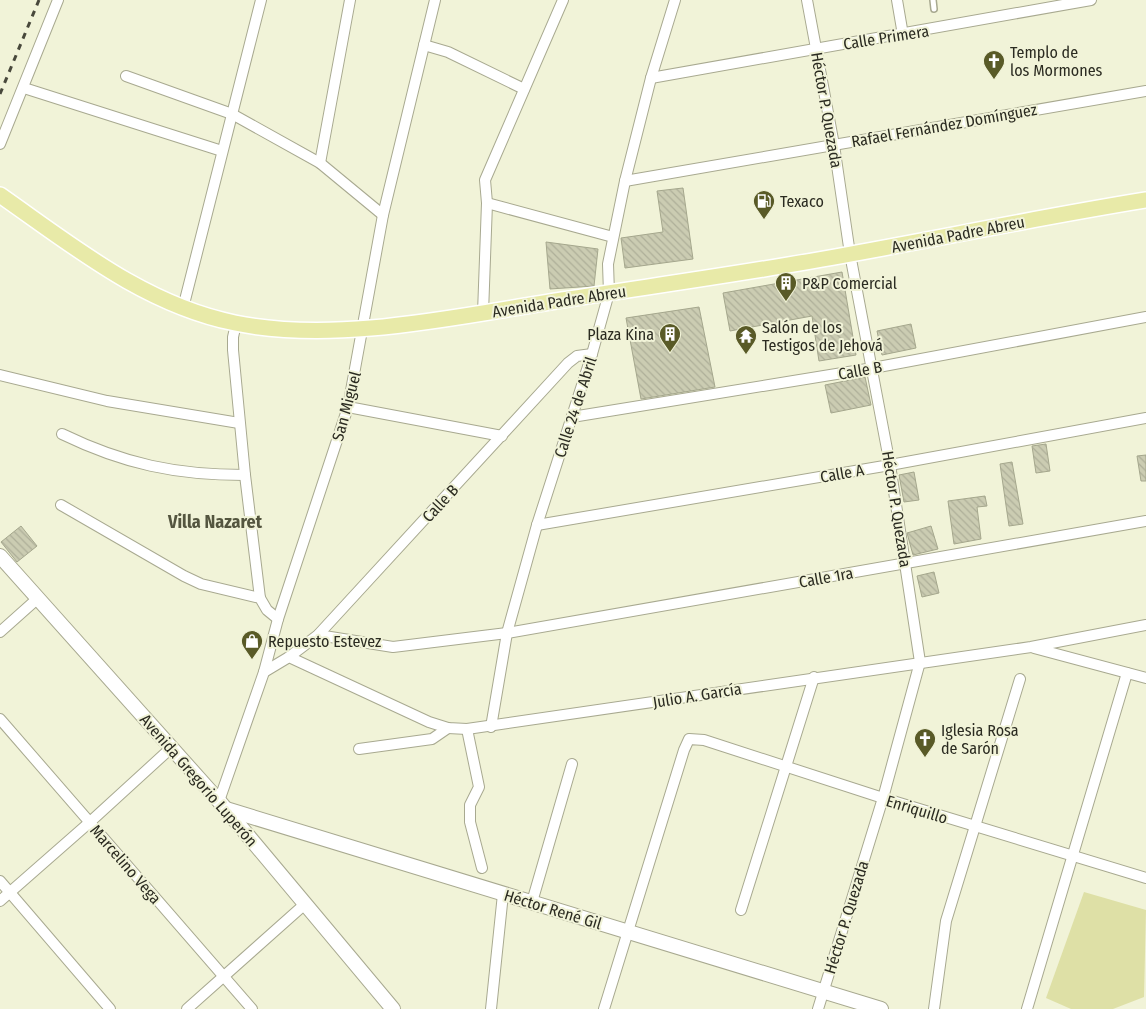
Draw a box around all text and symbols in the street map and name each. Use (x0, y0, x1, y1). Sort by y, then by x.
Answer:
street label: Calle Primera (842, 21, 930, 54)
place label: Templo de los Mormones (1010, 43, 1103, 80)
church icon: Templo de los Mormones (982, 49, 1006, 80)
street label: Héctor P. Quezada (807, 51, 846, 170)
street label: Rafael Fernández Domínguez (850, 100, 1038, 151)
fuel station icon: Texaco (752, 189, 776, 220)
place label: Texaco (780, 192, 824, 211)
street label: Avenida Padre Abreu (890, 212, 1026, 257)
building icon: P&P Comercial (774, 271, 798, 302)
place label: P&P Comercial (802, 274, 897, 293)
street label: Avenida Padre Abreu (491, 282, 627, 321)
place label: Salón de los Testigos de Jehová (762, 318, 883, 355)
building icon: Plaza Kina (658, 322, 682, 353)
temple icon: Salón de los Testigos de Jehová (734, 324, 758, 355)
place label: Plaza Kina (587, 325, 654, 344)
street label: Calle 24 de Abril (550, 354, 601, 460)
street label: Calle B (837, 357, 884, 384)
street label: San Miguel (328, 369, 365, 443)
street label: Héctor P. Quezada (878, 450, 915, 569)
street label: Calle A (819, 460, 866, 487)
street label: Calle B (418, 480, 463, 526)
district label: Villa Nazaret (167, 511, 263, 533)
street label: Calle 1ra (797, 563, 855, 592)
shop icon: Repuesto Estevez (240, 629, 264, 660)
place label: Repuesto Estevez (268, 632, 381, 651)
street label: Julio A. García (651, 679, 743, 712)
street label: Avenida Gregorio Luperón (136, 710, 261, 850)
place label: Iglesia Rosa de Sarón (941, 721, 1019, 758)
church icon: Iglesia Rosa de Sarón (913, 727, 937, 758)
street label: Enriquillo (884, 791, 950, 828)
street label: Marcelino Vega (86, 821, 165, 908)
street label: Héctor P. Quezada (820, 858, 873, 976)
street label: Héctor René Gil (502, 886, 604, 933)

